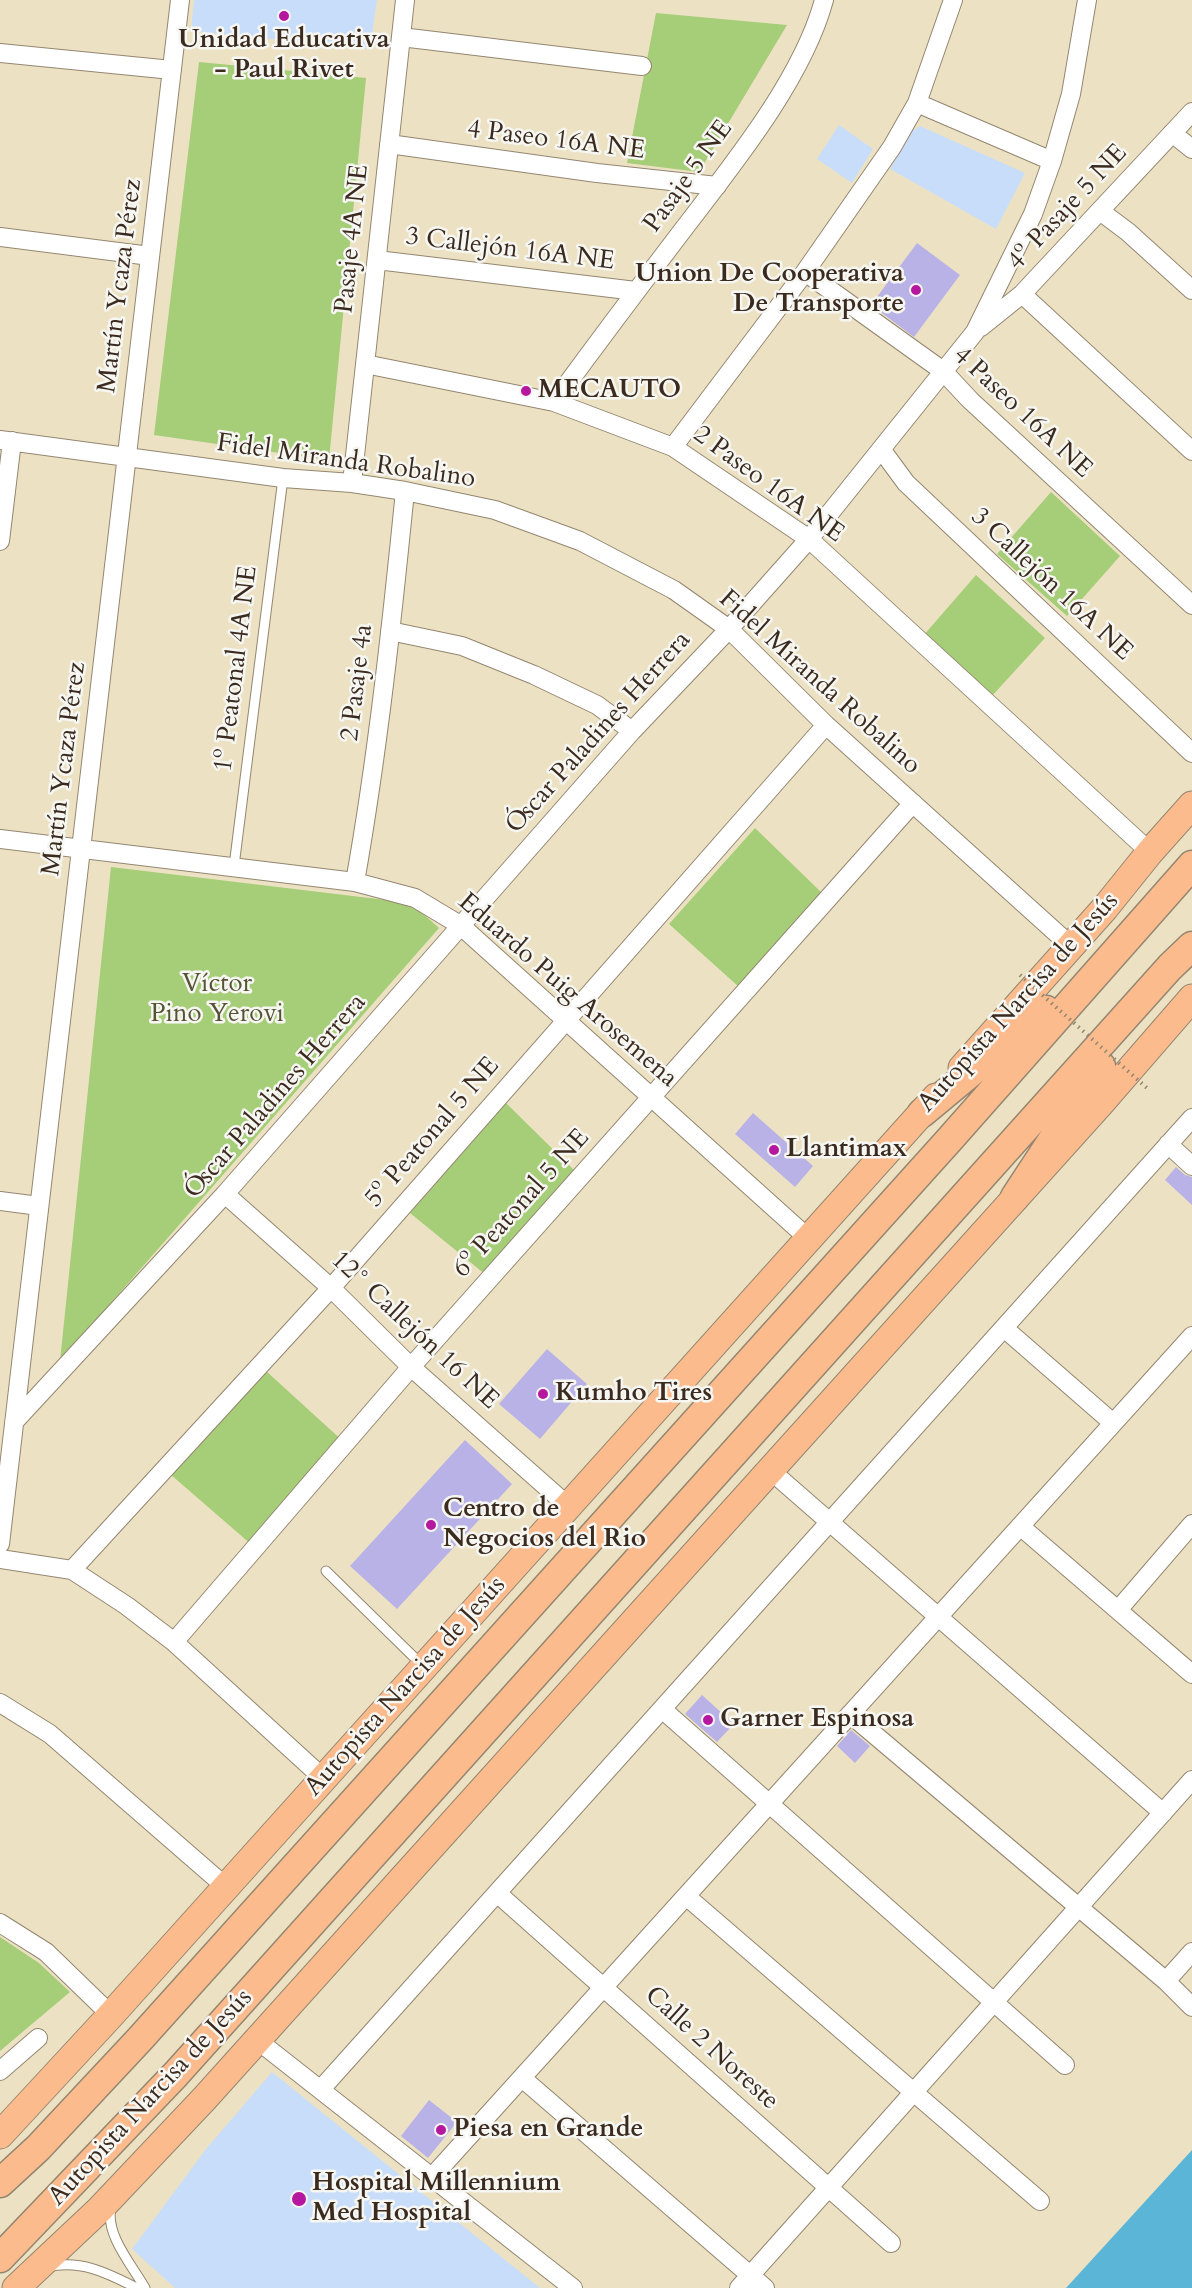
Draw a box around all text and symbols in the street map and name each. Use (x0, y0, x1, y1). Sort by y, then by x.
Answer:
marker: Unidad Educativa - Paul Rivet (277, 9, 291, 23)
place label: Unidad Educativa - Paul Rivet (178, 25, 390, 86)
street label: 4 Paseo 16A NE (465, 115, 647, 167)
street label: Pasaje 5 NE (638, 115, 740, 239)
street label: 4º Pasaje 5 NE (1002, 138, 1134, 278)
street label: Pasaje 4A NE (330, 163, 376, 315)
street label: Martín Ycaza Pérez (92, 177, 150, 395)
street label: 3 Callejón 16A NE (404, 222, 616, 278)
place label: Union De Cooperativa De Transporte (635, 259, 904, 320)
marker: Union De Cooperativa De Transporte (909, 283, 923, 297)
street label: 4 Paseo 16A NE (946, 341, 1098, 485)
place label: MECAUTO (538, 375, 681, 407)
marker: MECAUTO (519, 384, 533, 398)
street label: 2 Paseo 16A NE (687, 420, 849, 550)
street label: Fidel Miranda Robalino (215, 428, 477, 496)
street label: 3 Callejón 16A NE (964, 502, 1138, 668)
street label: 1º Peatonal 4A NE (209, 564, 265, 774)
street label: Fidel Miranda Robalino (712, 584, 926, 782)
street label: 2 Pasaje 4a (335, 623, 381, 743)
street label: Óscar Paladines Herrera (500, 625, 698, 841)
street label: Martín Ycaza Pérez (36, 660, 94, 878)
street label: Eduardo Puig Arosemena (451, 887, 683, 1095)
street label: Autopista Narcisa de Jesús (912, 887, 1126, 1119)
park label: Víctor Pino Yerovi (150, 969, 284, 1030)
street label: Óscar Paladines Herrera (178, 988, 374, 1206)
street label: 5º Peatonal 5 NE (359, 1052, 507, 1214)
street label: 6º Peatonal 5 NE (447, 1123, 597, 1285)
place label: Llantimax (786, 1134, 907, 1166)
marker: Llantimax (767, 1143, 781, 1157)
street label: 12° Callejón 16 NE (324, 1245, 504, 1417)
place label: Kumho Tires (555, 1378, 712, 1410)
marker: Kumho Tires (536, 1387, 550, 1401)
place label: Centro de Negocios del Rio (443, 1494, 646, 1556)
marker: Centro de Negocios del Rio (424, 1518, 438, 1532)
street label: Autopista Narcisa de Jesús (299, 1571, 513, 1803)
place label: Garner Espinosa (720, 1704, 914, 1736)
marker: Garner Espinosa (701, 1713, 715, 1727)
street label: Calle 2 Noreste (638, 1981, 784, 2117)
street label: Autopista Narcisa de Jesús (42, 1983, 260, 2213)
place label: Piesa en Grande (453, 2114, 643, 2146)
marker: Piesa en Grande (434, 2123, 448, 2137)
place label: Hospital Millennium Med Hospital (312, 2168, 560, 2230)
marker: Hospital Millennium Med Hospital (290, 2190, 308, 2208)

